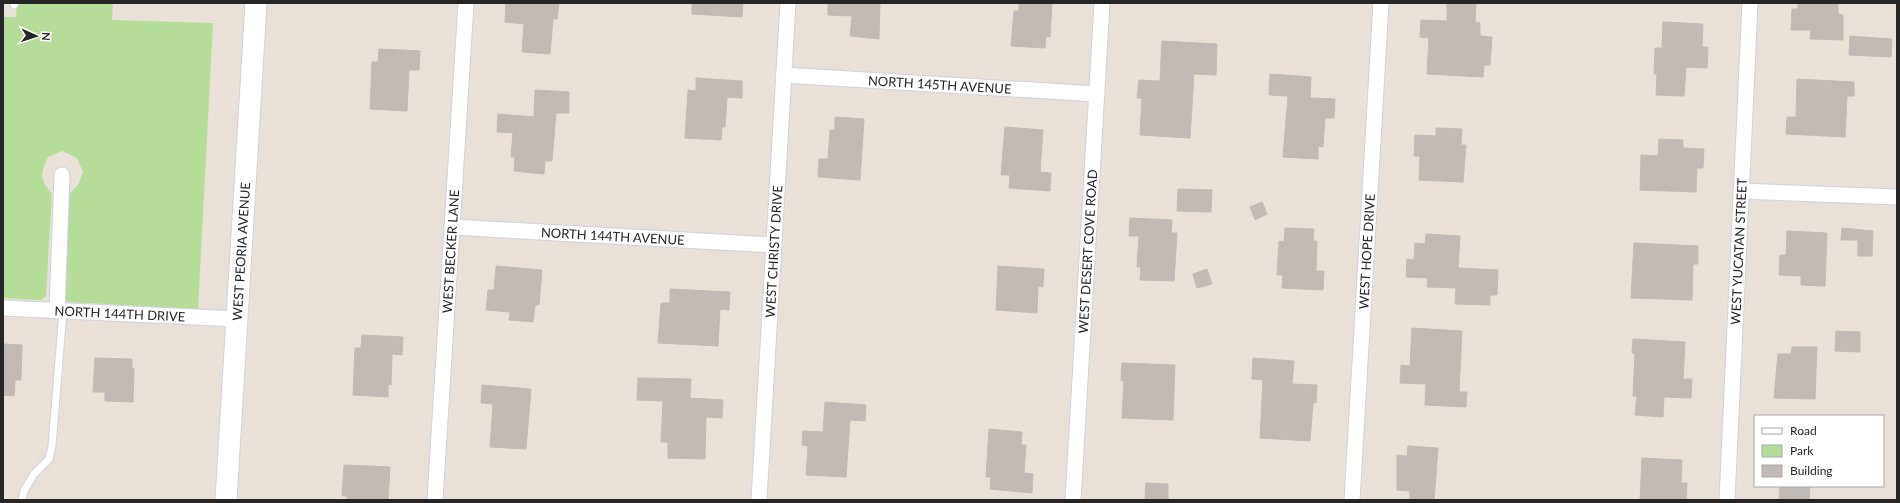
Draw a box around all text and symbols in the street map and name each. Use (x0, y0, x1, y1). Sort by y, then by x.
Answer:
north arrow (16, 16, 56, 56)
text: N (40, 32, 53, 41)
street label: NORTH 145TH AVENUE (867, 72, 1012, 97)
street label: WEST DESERT COVE ROAD (1075, 169, 1100, 334)
street label: WEST YUCATAN STREET (1727, 177, 1750, 325)
street label: WEST PEORIA AVENUE (229, 182, 253, 321)
street label: WEST CHRISTY DRIVE (762, 185, 785, 318)
street label: WEST BECKER LANE (439, 189, 462, 314)
street label: WEST HOPE DRIVE (1355, 193, 1378, 310)
street label: NORTH 144TH AVENUE (541, 224, 685, 248)
street label: NORTH 144TH DRIVE (54, 302, 186, 325)
legend (1754, 415, 1884, 487)
text: Road (1790, 423, 1817, 438)
text: Park (1790, 443, 1814, 458)
text: Building (1790, 463, 1833, 478)

